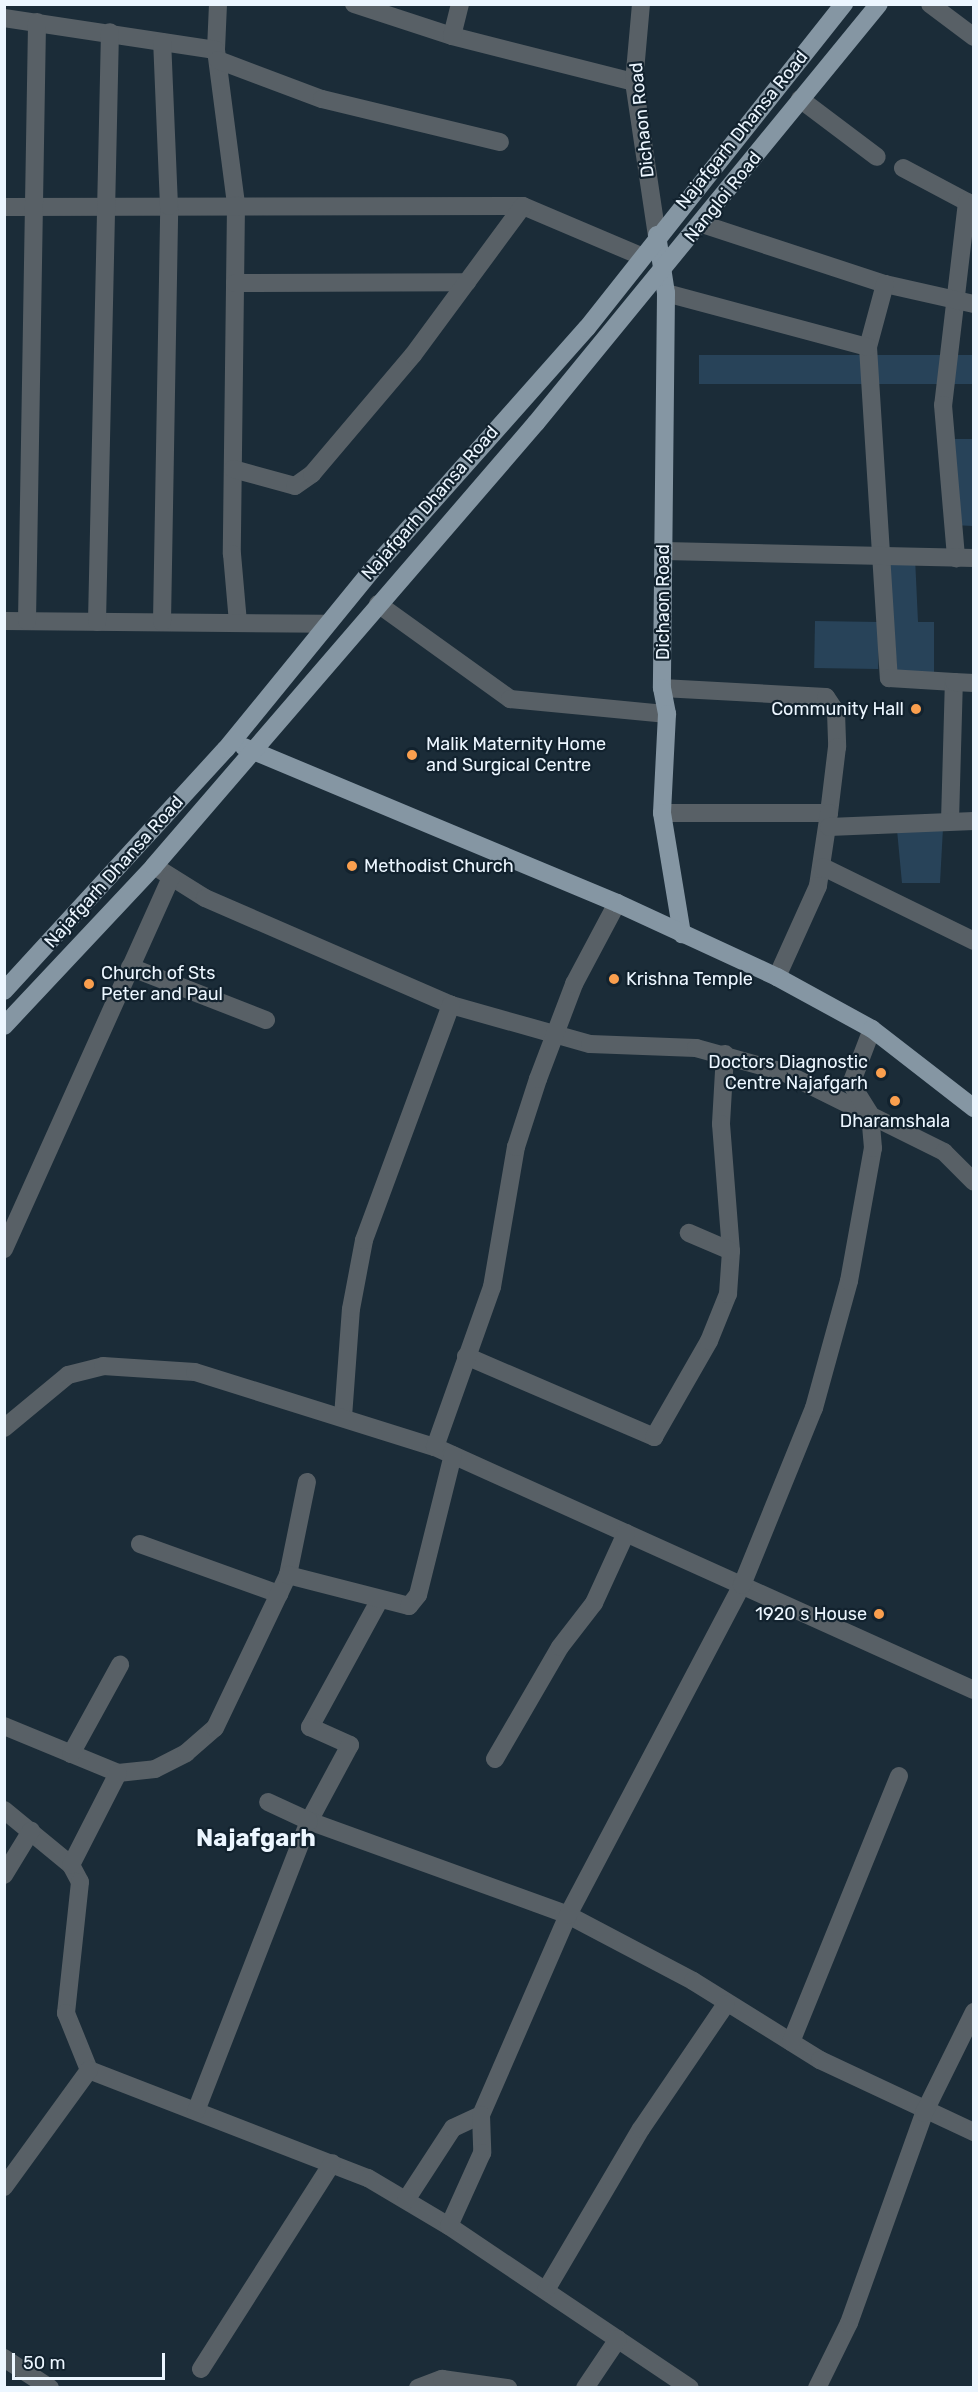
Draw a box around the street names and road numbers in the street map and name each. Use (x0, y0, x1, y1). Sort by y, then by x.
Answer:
street label: Najafgarh Dhansa Road (672, 47, 812, 213)
street label: Dichaon Road (625, 61, 659, 179)
street label: Nangloi Road (680, 147, 766, 247)
street label: Najafgarh Dhansa Road (357, 422, 503, 584)
street label: Dichaon Road (652, 544, 674, 660)
street label: Najafgarh Dhansa Road (40, 792, 188, 952)

